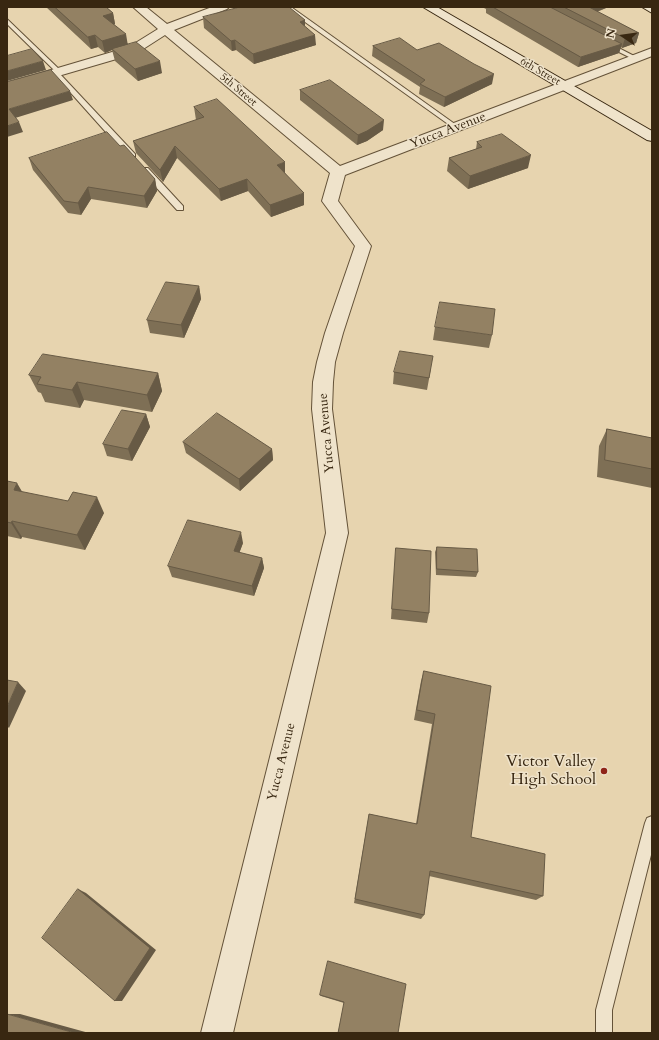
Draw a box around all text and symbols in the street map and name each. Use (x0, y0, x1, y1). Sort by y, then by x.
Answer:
north arrow (603, 16, 643, 56)
text: N (602, 27, 619, 40)
street label: 6th Street (517, 55, 563, 89)
street label: 5th Street (217, 71, 259, 109)
street label: Yucca Avenue (408, 109, 488, 153)
street label: Yucca Avenue (316, 392, 338, 474)
street label: Yucca Avenue (265, 721, 299, 803)
place label: Victor Valley High School (506, 752, 596, 790)
marker: Victor Valley High School (599, 766, 609, 776)

